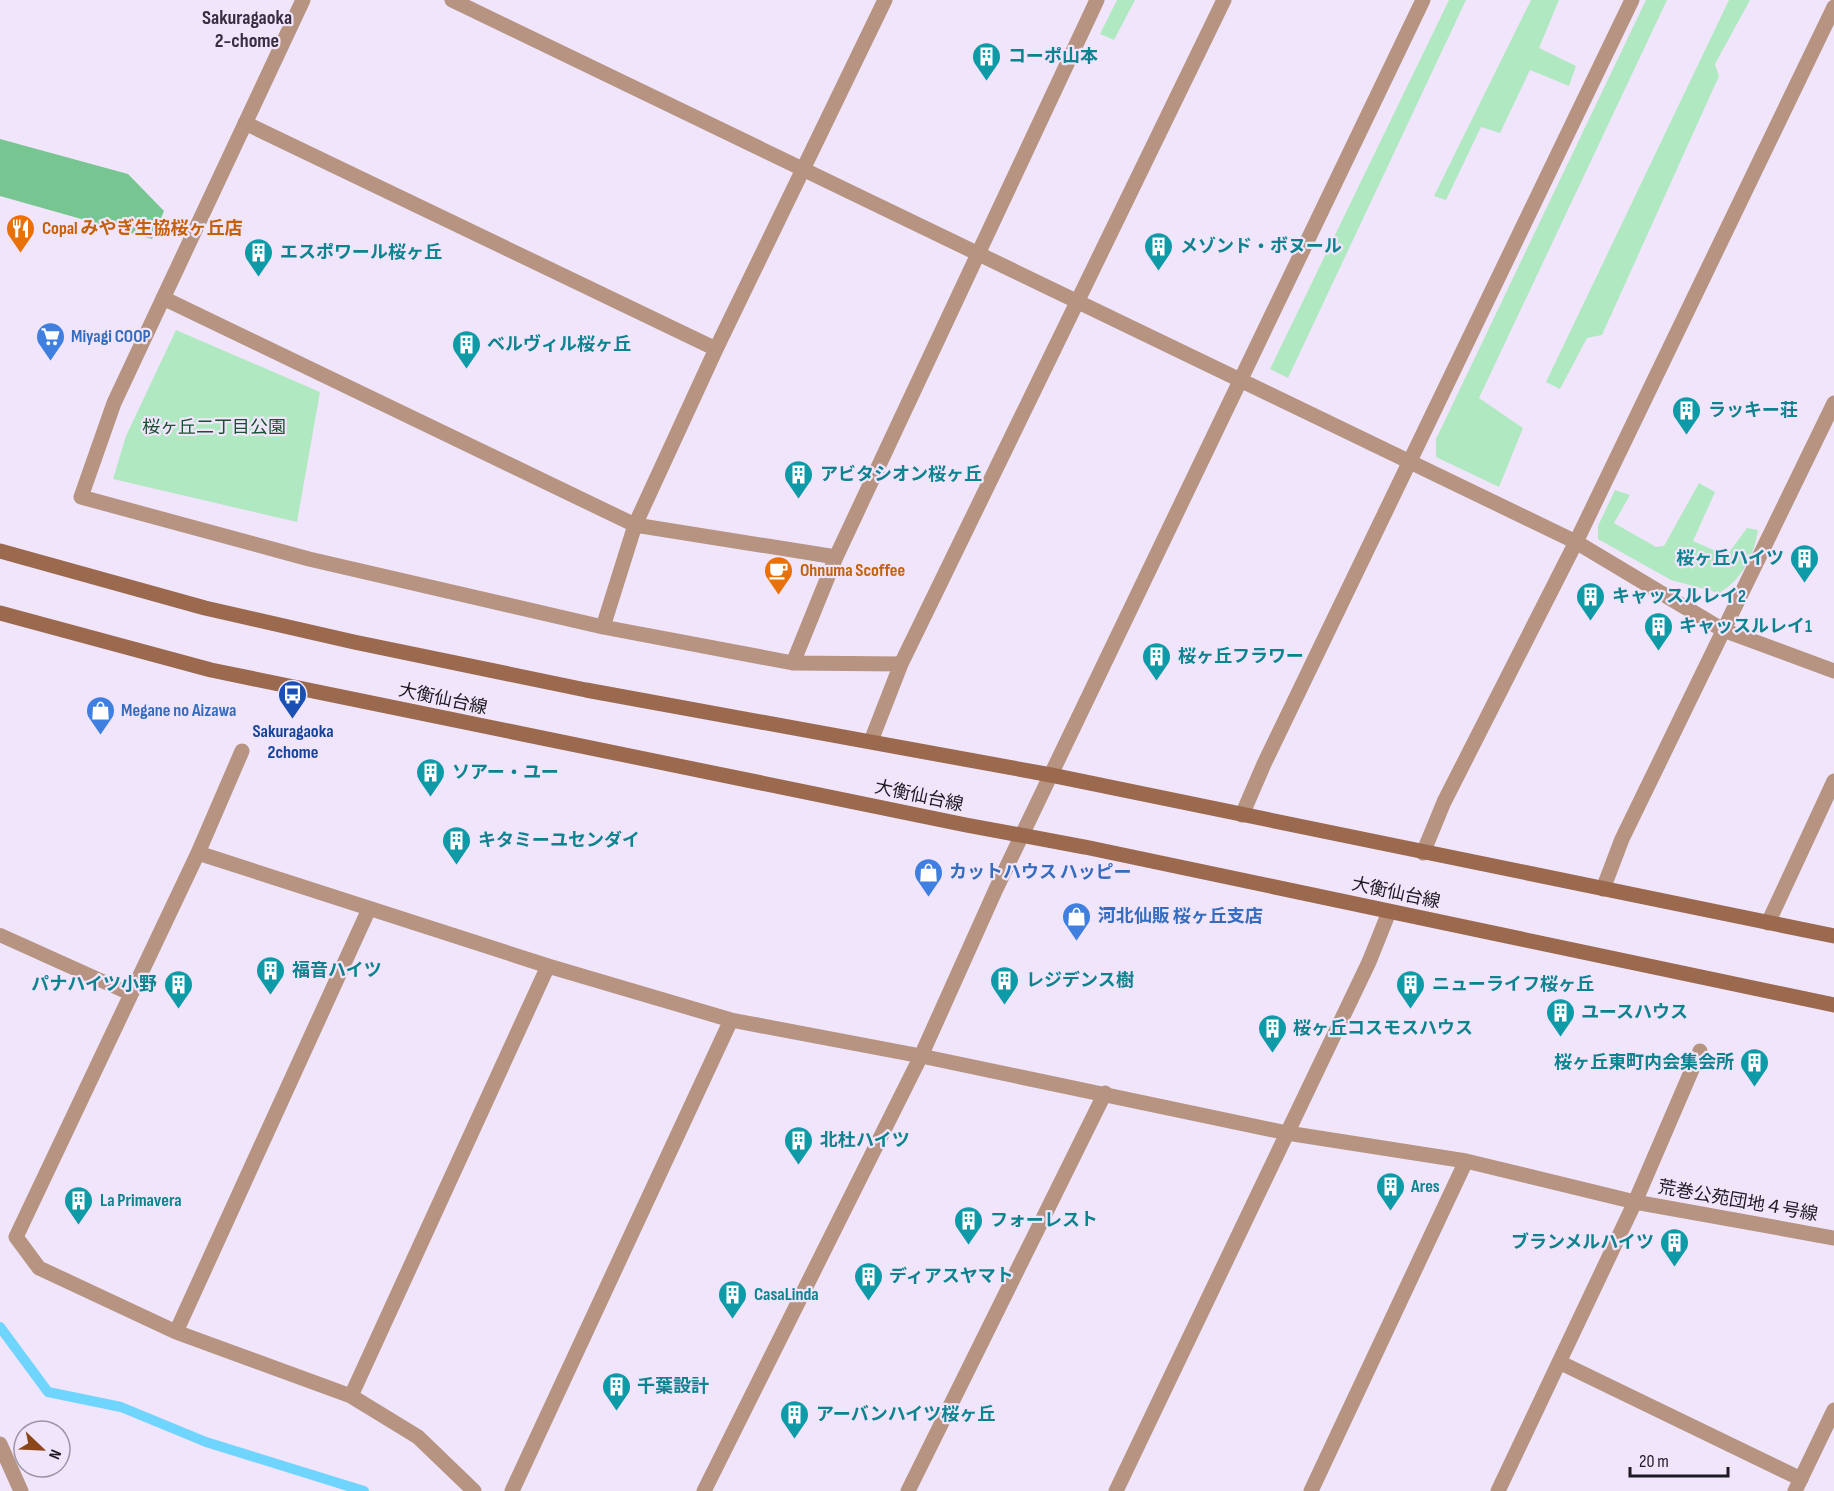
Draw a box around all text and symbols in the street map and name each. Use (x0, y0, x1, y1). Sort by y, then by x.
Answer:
district label: Sakuragaoka 2-chome (202, 6, 292, 53)
building icon: コーポ山本 (971, 40, 1003, 82)
place label: コーポ山本 (1008, 46, 1098, 67)
restaurant icon: Copal みやぎ生協桜ヶ丘店 (5, 212, 37, 254)
place label: Copal みやぎ生協桜ヶ丘店 (42, 218, 243, 239)
building icon: メゾンド・ボヌール (1143, 230, 1175, 272)
building icon: エスポワール桜ヶ丘 (243, 236, 275, 278)
place label: メゾンド・ボヌール (1180, 236, 1342, 257)
place label: エスポワール桜ヶ丘 (280, 242, 442, 263)
supermarket icon: Miyagi COOP (34, 320, 66, 362)
place label: Miyagi COOP (71, 326, 151, 347)
building icon: ベルヴィル桜ヶ丘 (450, 328, 482, 370)
place label: ベルヴィル桜ヶ丘 (487, 333, 631, 355)
building icon: ラッキー荘 (1671, 394, 1703, 436)
place label: ラッキー荘 (1708, 400, 1798, 421)
park label: 桜ヶ丘二丁目公園 (142, 417, 286, 438)
building icon: アビタシオン桜ヶ丘 (783, 458, 815, 500)
place label: アビタシオン桜ヶ丘 (820, 464, 982, 485)
building icon: 桜ヶ丘ハイツ (1789, 542, 1821, 584)
place label: 桜ヶ丘ハイツ (1676, 548, 1784, 569)
cafe icon: Ohnuma Scoffee (763, 554, 795, 596)
place label: Ohnuma Scoffee (800, 560, 905, 581)
building icon: キャッスルレイ2 (1575, 580, 1607, 622)
place label: キャッスルレイ2 (1612, 586, 1746, 607)
building icon: キャッスルレイ1 (1642, 610, 1674, 652)
place label: キャッスルレイ1 (1679, 616, 1812, 637)
building icon: 桜ヶ丘フラワー (1141, 640, 1173, 682)
place label: 桜ヶ丘フラワー (1178, 646, 1304, 667)
bus stop icon: Sakuragaoka 2chome (277, 678, 309, 720)
street label: 大衡仙台線 (397, 679, 489, 719)
shop icon: Megane no Aizawa (84, 694, 116, 736)
place label: Megane no Aizawa (121, 700, 236, 721)
place label: Sakuragaoka 2chome (252, 721, 334, 763)
building icon: ソアー・ユー (415, 756, 447, 798)
place label: ソアー・ユー (452, 762, 559, 783)
street label: 大衡仙台線 (873, 776, 965, 816)
building icon: キタミーユセンダイ (441, 824, 473, 866)
place label: キタミーユセンダイ (478, 830, 640, 851)
shop icon: カットハウス ハッピー (912, 856, 944, 898)
place label: カットハウス ハッピー (949, 862, 1132, 883)
street label: 大衡仙台線 (1350, 873, 1442, 913)
shop icon: 河北仙販 桜ヶ丘支店 (1061, 900, 1093, 942)
place label: 河北仙販 桜ヶ丘支店 (1098, 906, 1263, 927)
building icon: 福音ハイツ (255, 954, 287, 996)
place label: 福音ハイツ (292, 960, 382, 981)
building icon: レジデンス樹 (989, 964, 1021, 1006)
building icon: パナハイツ小野 (162, 968, 194, 1010)
building icon: ニューライフ桜ヶ丘 (1395, 968, 1427, 1010)
place label: レジデンス樹 (1026, 970, 1134, 991)
place label: パナハイツ小野 (31, 974, 157, 995)
place label: ニューライフ桜ヶ丘 (1432, 974, 1594, 995)
building icon: ユースハウス (1544, 996, 1576, 1038)
place label: ユースハウス (1581, 1002, 1688, 1023)
building icon: 桜ヶ丘コスモスハウス (1256, 1012, 1288, 1054)
place label: 桜ヶ丘コスモスハウス (1293, 1018, 1473, 1039)
building icon: 桜ヶ丘東町内会集会所 (1739, 1046, 1771, 1088)
place label: 桜ヶ丘東町内会集会所 (1554, 1052, 1734, 1073)
building icon: 北杜ハイツ (783, 1124, 815, 1166)
place label: 北杜ハイツ (820, 1130, 910, 1151)
building icon: Ares (1374, 1170, 1406, 1212)
place label: Ares (1410, 1176, 1440, 1197)
street label: 荒巻公苑団地４号線 (1656, 1177, 1820, 1225)
building icon: La Primavera (63, 1184, 95, 1226)
place label: La Primavera (100, 1190, 182, 1211)
building icon: フォーレスト (953, 1204, 985, 1246)
place label: フォーレスト (990, 1210, 1098, 1231)
building icon: ブランメルハイツ (1659, 1226, 1691, 1268)
place label: ブランメルハイツ (1511, 1232, 1654, 1253)
building icon: ディアスヤマト (852, 1260, 884, 1302)
place label: ディアスヤマト (889, 1266, 1014, 1287)
building icon: CasaLinda (717, 1278, 749, 1320)
place label: CasaLinda (754, 1284, 819, 1305)
building icon: 千葉設計 (600, 1370, 632, 1412)
place label: 千葉設計 (637, 1376, 709, 1397)
building icon: アーバンハイツ桜ヶ丘 (779, 1398, 811, 1440)
place label: アーバンハイツ桜ヶ丘 (816, 1404, 995, 1425)
north arrow (12, 1419, 72, 1479)
scale bar (1630, 1440, 1728, 1478)
text: N (44, 1447, 65, 1462)
text: 20 m (1639, 1451, 1669, 1472)

